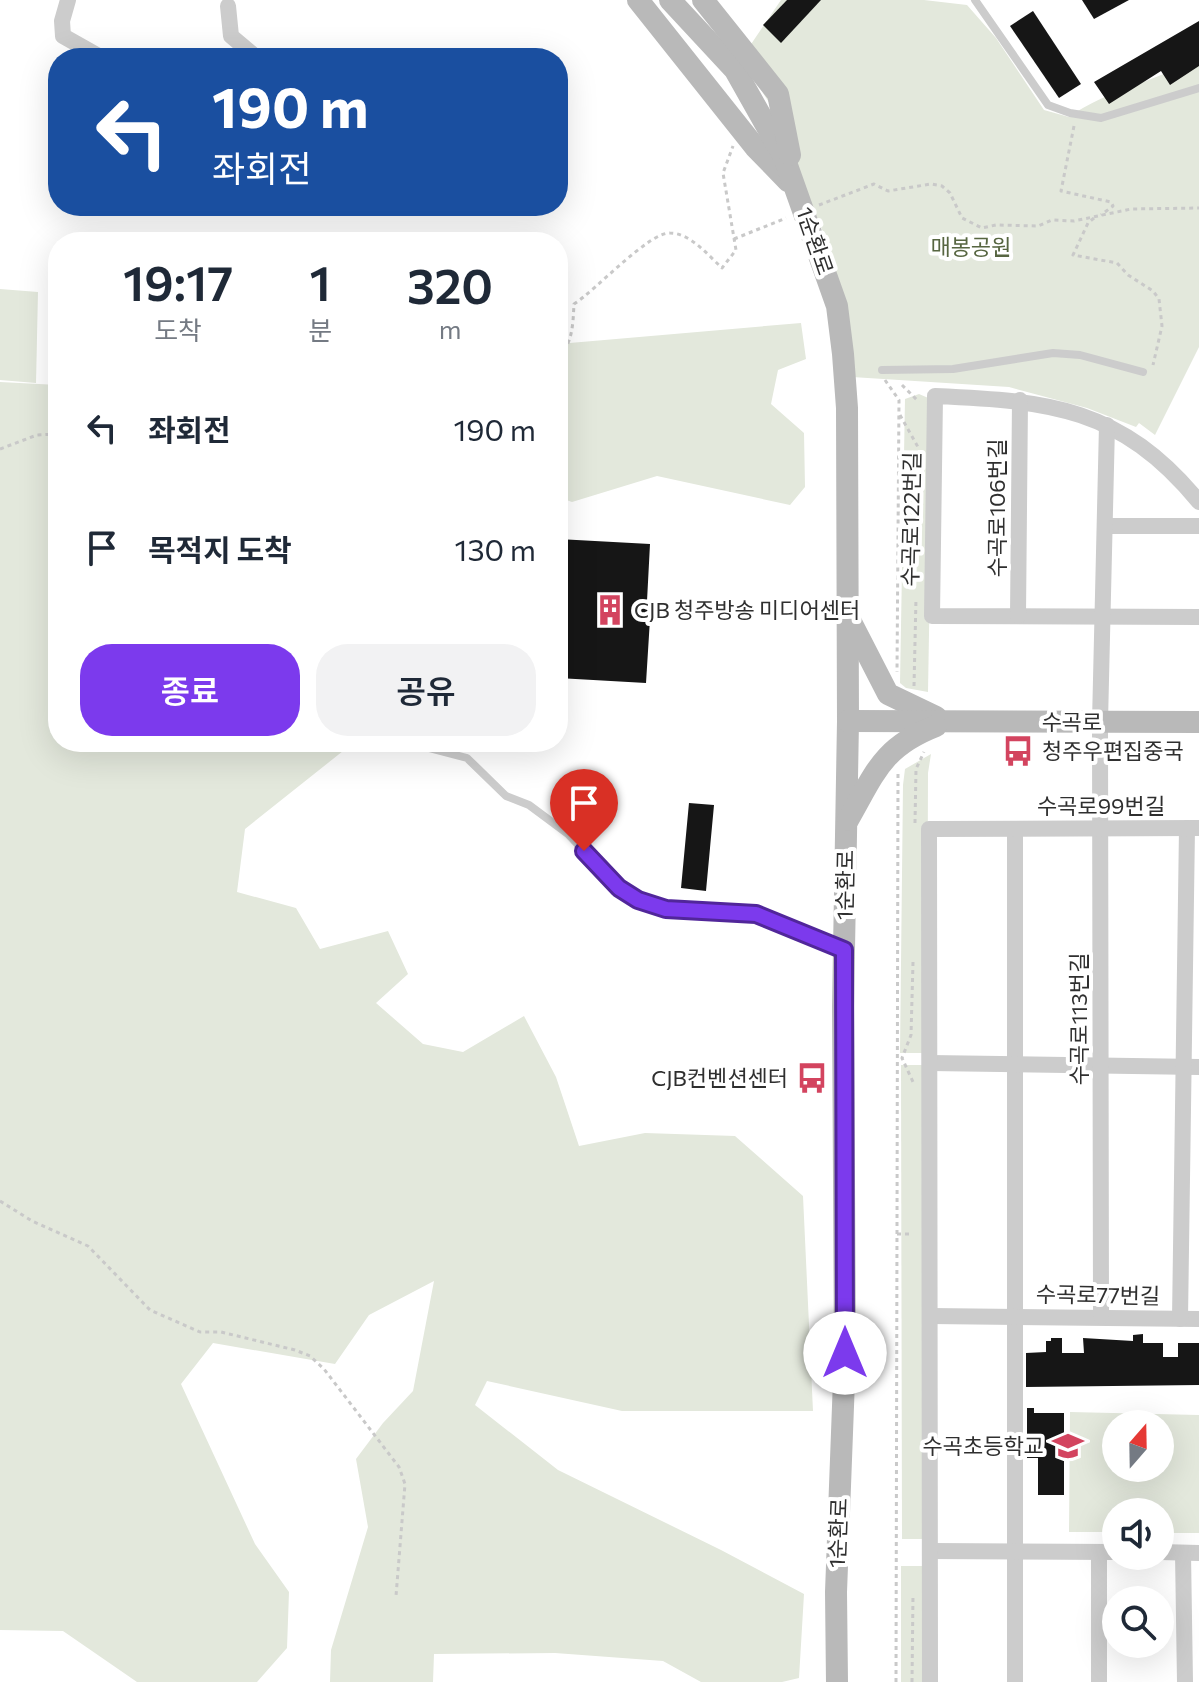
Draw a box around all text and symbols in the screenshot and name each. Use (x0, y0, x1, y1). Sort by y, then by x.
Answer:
text: 190 m (212, 71, 369, 140)
icon: left (80, 80, 184, 184)
text: 좌회전 (212, 145, 311, 189)
street label: 1순환로 (791, 203, 840, 278)
park label: 매봉공원 (931, 233, 1011, 260)
text: 19:17 (123, 252, 233, 311)
text: 1 (309, 252, 331, 311)
text: 320 (407, 255, 493, 314)
text: m (439, 313, 461, 344)
text: 도착 (154, 314, 202, 345)
text: 분 (308, 314, 332, 345)
icon: left (80, 406, 124, 450)
text: 좌회전 (148, 410, 231, 447)
text: 190 m (453, 410, 536, 447)
street label: 수곡로106번길 (983, 439, 1010, 577)
street label: 수곡로122번길 (896, 451, 925, 587)
icon: arrive (80, 526, 124, 570)
text: 목적지 도착 (148, 530, 292, 567)
text: 130 m (455, 530, 536, 567)
building icon: CJB 청주방송 미디어센터 (593, 593, 627, 627)
place label: CJB 청주방송 미디어센터 (634, 596, 860, 623)
button: 종료 (80, 644, 300, 736)
button: 공유 (316, 644, 536, 736)
street label: 수곡로 (1042, 708, 1102, 735)
bus stop icon: 청주우편집중국 (1001, 734, 1035, 768)
place label: 청주우편집중국 (1042, 737, 1184, 764)
pin (550, 769, 618, 851)
icon: arrive (562, 781, 606, 825)
street label: 수곡로99번길 (1037, 792, 1165, 819)
street label: 1순환로 (830, 850, 859, 920)
street label: 수곡로113번길 (1065, 953, 1092, 1085)
bus stop icon: CJB컨벤션센터 (795, 1061, 829, 1095)
place label: CJB컨벤션센터 (651, 1064, 788, 1091)
street label: 수곡로77번길 (1036, 1280, 1160, 1309)
position arrow (803, 1311, 887, 1395)
north arrow (1102, 1410, 1174, 1482)
map controls (1102, 1410, 1174, 1658)
school or university icon: 수곡초등학교 (1051, 1429, 1085, 1463)
place label: 수곡초등학교 (923, 1432, 1044, 1459)
street label: 1순환로 (823, 1497, 852, 1569)
button: sound (1102, 1498, 1174, 1570)
button: search (1102, 1586, 1174, 1658)

